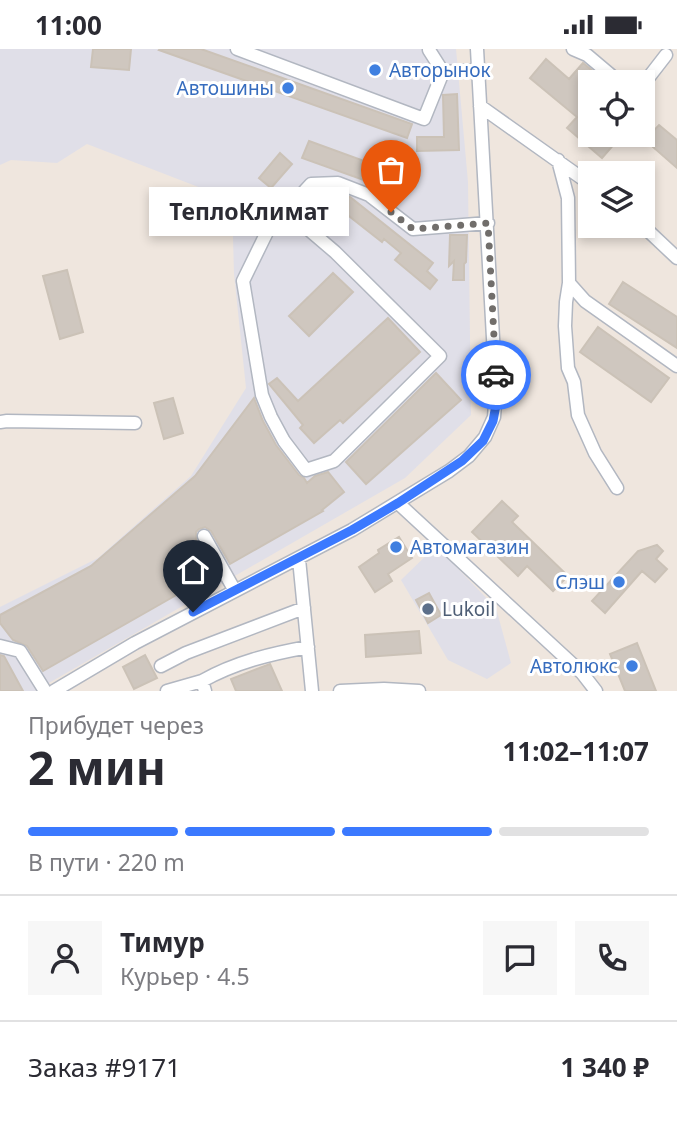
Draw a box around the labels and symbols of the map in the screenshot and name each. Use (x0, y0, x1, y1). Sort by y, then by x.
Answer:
place label: Авторынок (389, 57, 491, 83)
marker: Авторынок (367, 62, 383, 78)
place label: Автошины (177, 75, 274, 101)
marker: Автошины (280, 80, 296, 96)
pin (361, 140, 421, 212)
callout: ТеплоКлимат (149, 187, 349, 237)
courier (461, 340, 531, 410)
place label: Автомагазин (410, 534, 529, 560)
marker: Автомагазин (388, 539, 404, 555)
pin (163, 540, 223, 612)
place label: Слэш (555, 569, 605, 595)
marker: Слэш (611, 574, 627, 590)
place label: Lukoil (442, 596, 495, 622)
marker: Lukoil (420, 601, 436, 617)
place label: Автолюкс (530, 653, 618, 679)
marker: Автолюкс (624, 658, 640, 674)

